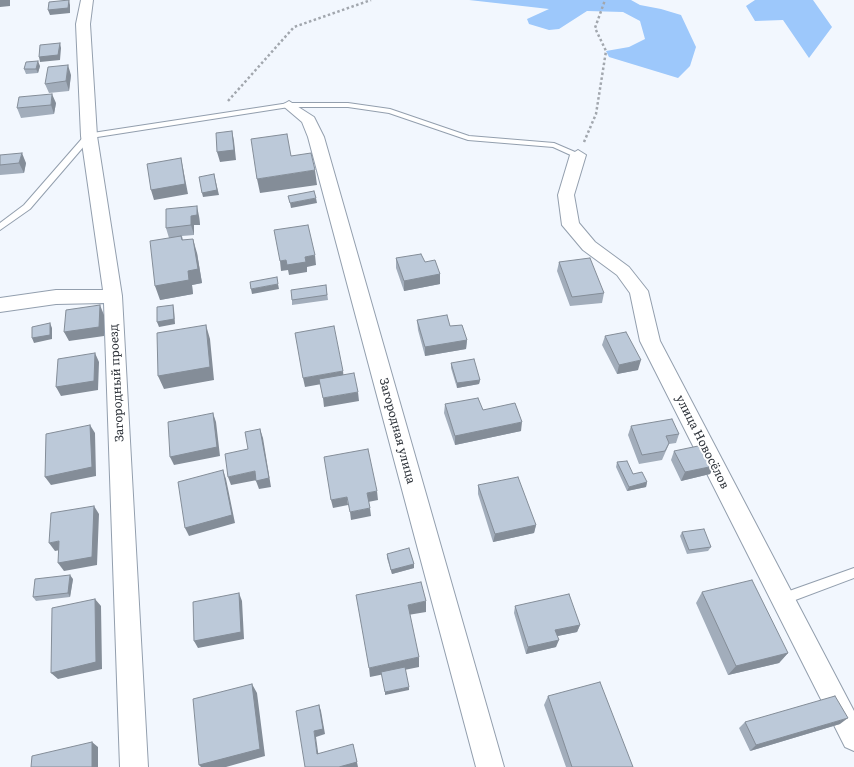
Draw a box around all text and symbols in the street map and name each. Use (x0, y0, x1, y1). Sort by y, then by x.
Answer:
street label: Загородный проезд (107, 324, 127, 442)
street label: Загородная улица (376, 377, 418, 485)
street label: улица Новосёлов (672, 393, 732, 491)

